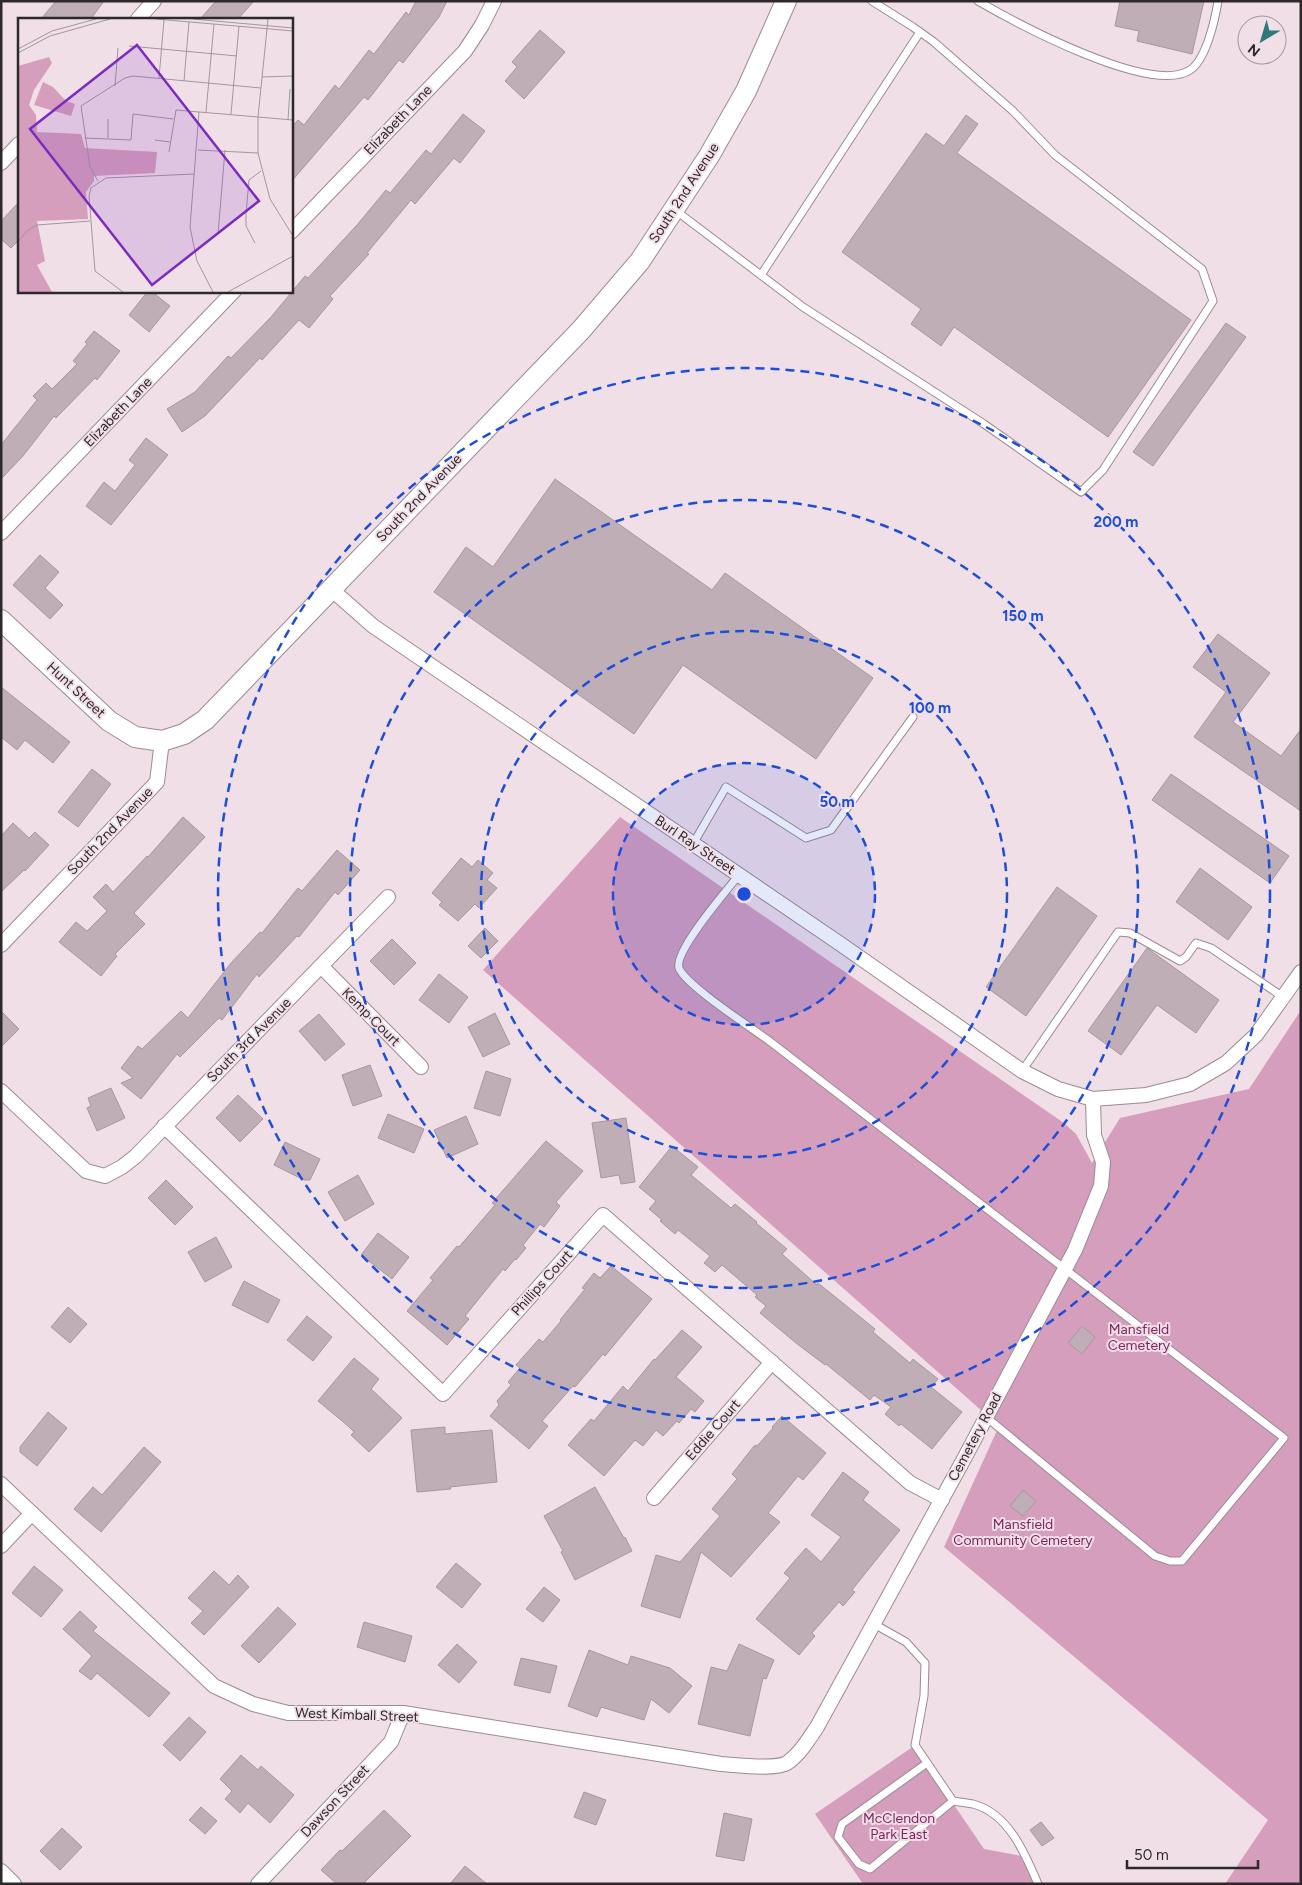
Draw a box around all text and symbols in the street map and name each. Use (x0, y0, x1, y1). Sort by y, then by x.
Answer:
north arrow (1237, 15, 1287, 65)
inset map (18, 18, 292, 292)
text: N (1245, 40, 1264, 60)
street label: Elizabeth Lane (360, 81, 436, 159)
street label: South 2nd Avenue (645, 140, 723, 246)
street label: Elizabeth Lane (80, 373, 156, 451)
street label: South 2nd Avenue (373, 450, 466, 546)
text: 200 m (1094, 513, 1138, 531)
text: 150 m (1002, 607, 1044, 625)
street label: Hunt Street (43, 659, 109, 721)
text: 100 m (909, 699, 951, 717)
street label: South 2nd Avenue (64, 783, 157, 879)
text: 50 m (819, 793, 855, 811)
street label: Burl Ray Street (652, 812, 738, 878)
centre of rings (735, 885, 753, 903)
street label: Kemp Court (338, 984, 404, 1050)
street label: South 3rd Avenue (203, 994, 295, 1086)
street label: Phillips Court (508, 1247, 576, 1319)
park label: Mansfield Cemetery (1108, 1321, 1171, 1354)
street label: Cemetery Road (944, 1390, 1006, 1484)
street label: Eddie Court (682, 1396, 744, 1464)
park label: Mansfield Community Cemetery (953, 1516, 1093, 1549)
street label: West Kimball Street (295, 1704, 419, 1726)
street label: Dawson Street (297, 1761, 373, 1841)
park label: McClendon Park East (863, 1810, 935, 1843)
scale bar (1127, 1838, 1258, 1870)
text: 50 m (1134, 1846, 1169, 1864)

